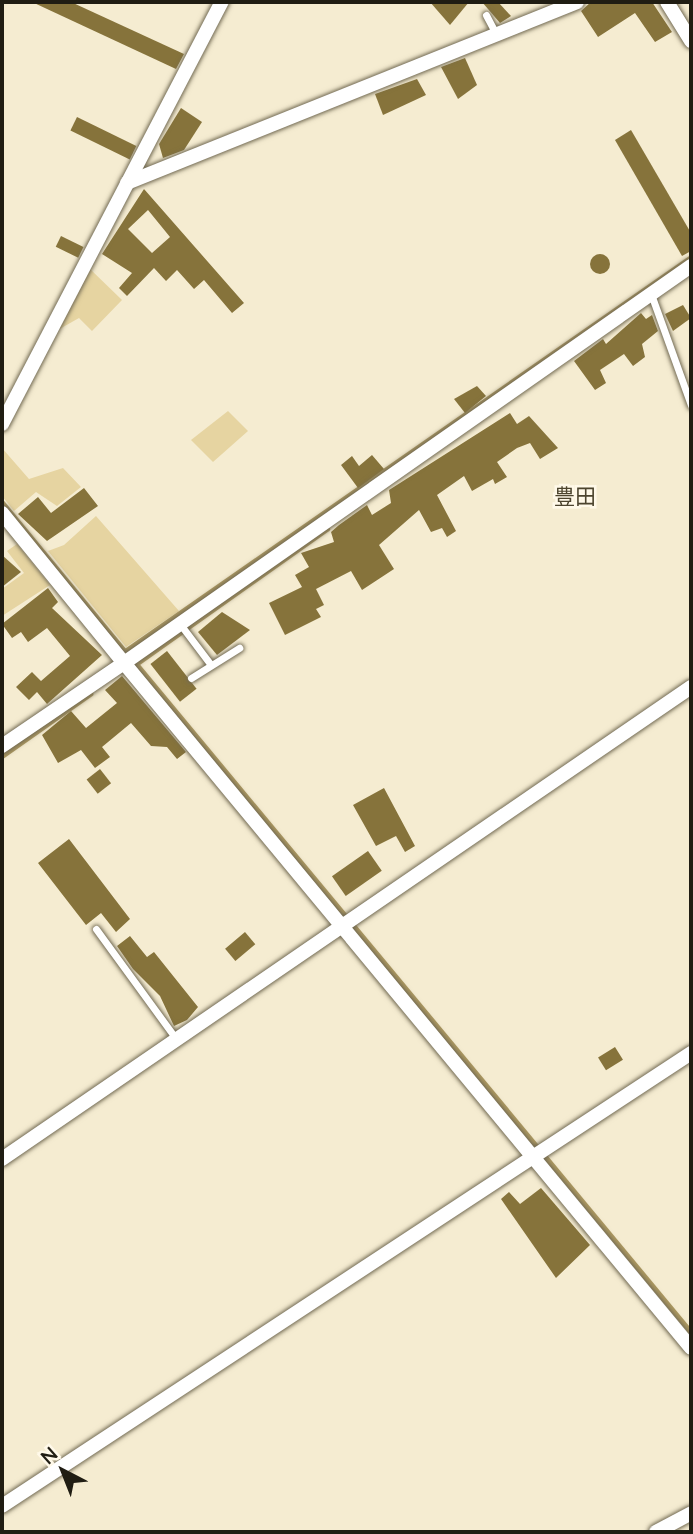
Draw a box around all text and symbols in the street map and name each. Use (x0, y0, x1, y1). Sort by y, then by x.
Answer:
district label: 豊田 (554, 483, 596, 509)
north arrow (28, 1436, 98, 1506)
text: N (35, 1442, 62, 1468)

